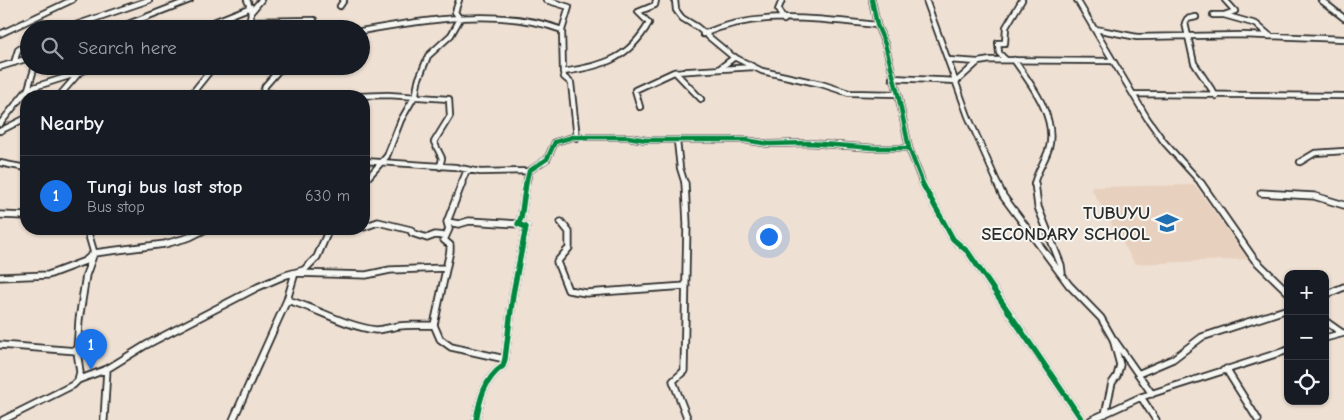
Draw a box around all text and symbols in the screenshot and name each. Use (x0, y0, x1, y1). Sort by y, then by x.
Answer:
search box (20, 20, 370, 75)
icon: search (38, 34, 66, 62)
text: Search here (78, 37, 177, 59)
text: Nearby (40, 111, 104, 135)
text: Tungi bus last stop (87, 176, 242, 198)
text: 1 (53, 187, 59, 205)
text: 630 m (305, 187, 350, 205)
text: Bus stop (87, 198, 145, 216)
place label: TUBUYU SECONDARY SCHOOL (981, 203, 1150, 245)
school or university icon: TUBUYU SECONDARY SCHOOL (1154, 210, 1180, 236)
your location (756, 224, 782, 250)
map controls (1284, 270, 1329, 405)
button: + (1284, 270, 1329, 315)
button: − (1284, 315, 1329, 360)
pin: 1 (75, 329, 107, 370)
button: locate (1284, 360, 1329, 405)

